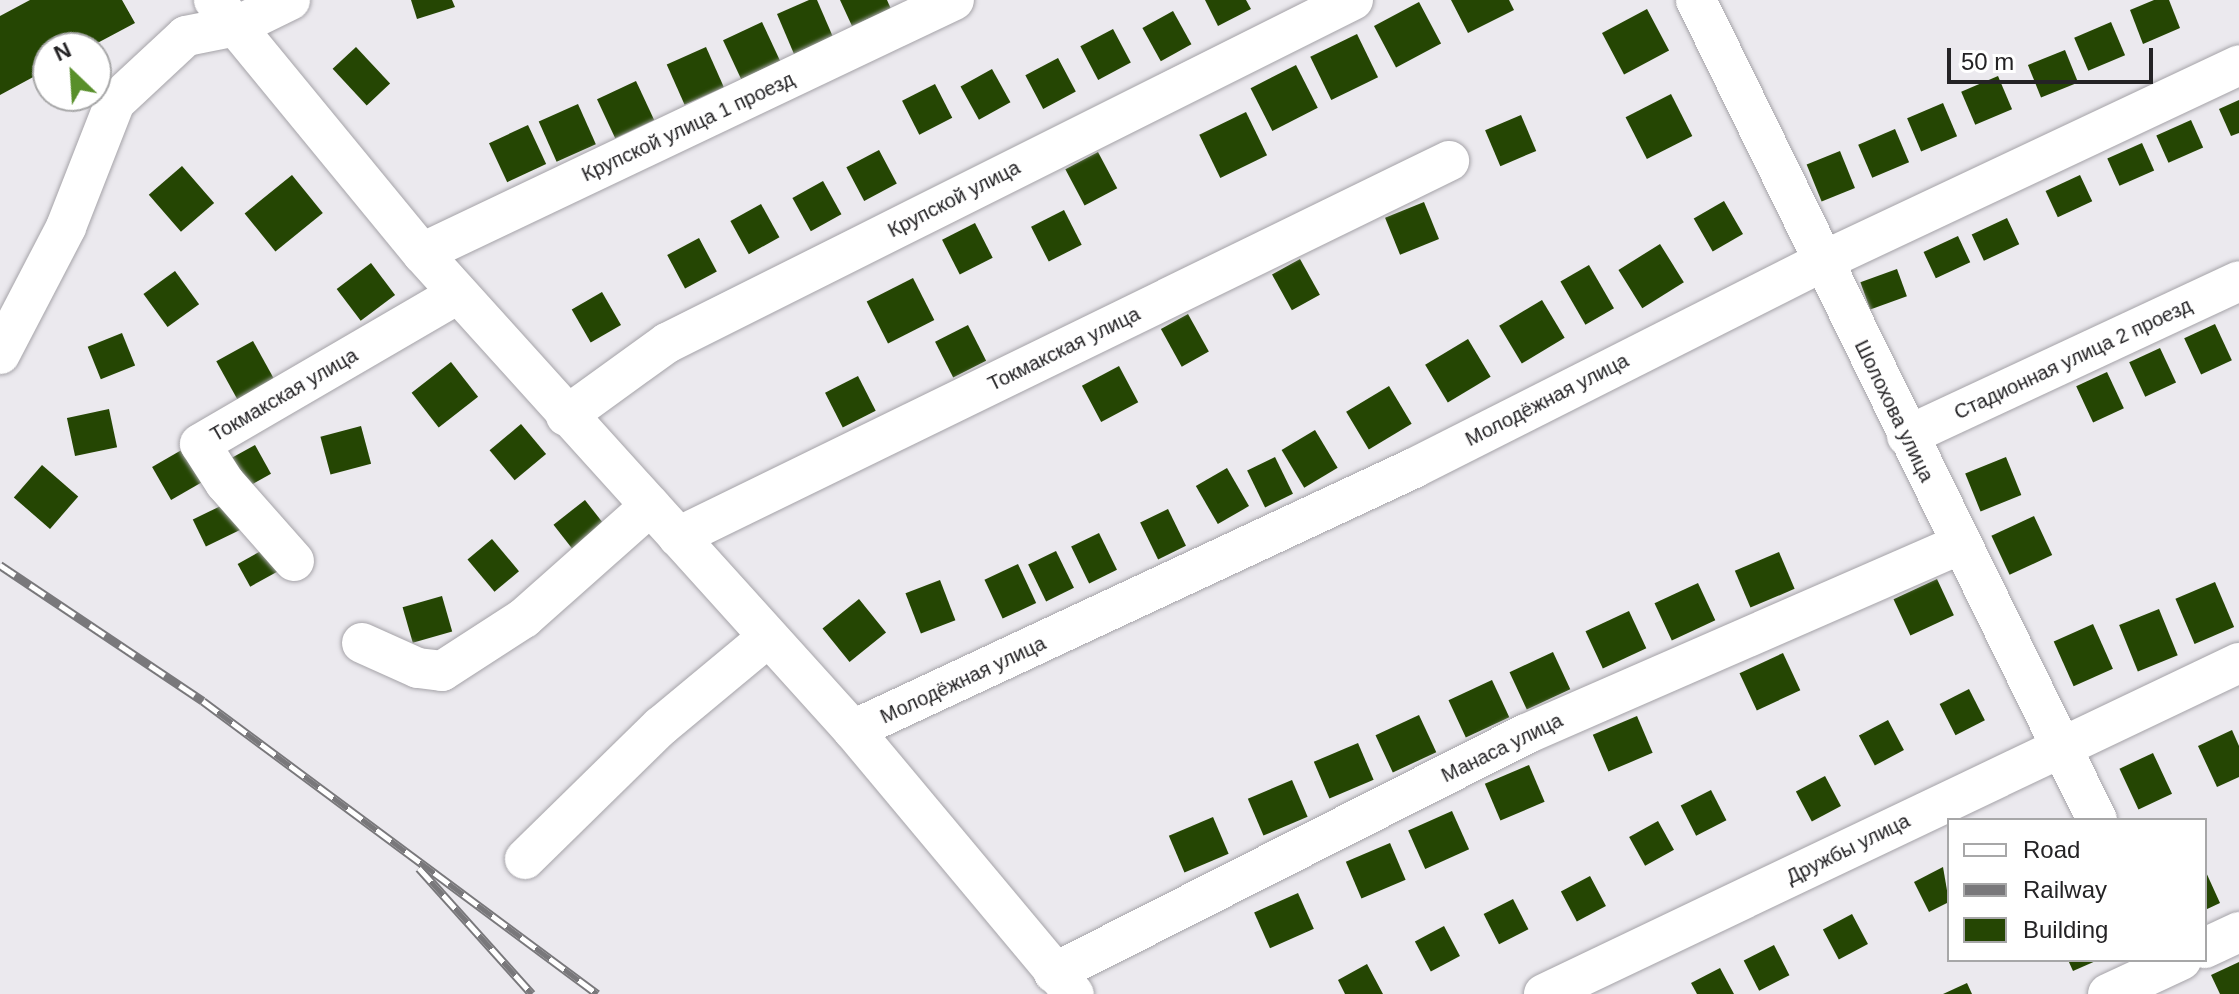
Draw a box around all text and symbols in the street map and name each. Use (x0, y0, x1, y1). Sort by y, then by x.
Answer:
north arrow (32, 32, 112, 112)
scale bar (1951, 32, 2157, 82)
text: N (50, 37, 75, 66)
text: 50 m (1961, 48, 2014, 75)
street label: Крупской улица 1 проезд (578, 67, 798, 187)
street label: Крупской улица (884, 155, 1024, 243)
street label: Стадионная улица 2 проезд (1950, 293, 2196, 425)
street label: Токмакская улица (984, 302, 1144, 396)
street label: Шолохова улица (1849, 336, 1939, 486)
street label: Токмакская улица (206, 343, 362, 447)
street label: Молодёжная улица (1461, 348, 1633, 452)
street label: Молодёжная улица (876, 631, 1050, 729)
street label: Манаса улица (1437, 708, 1567, 788)
street label: Дружбы улица (1782, 809, 1914, 889)
legend (1947, 818, 2207, 962)
text: Road (2023, 836, 2080, 863)
text: Railway (2023, 876, 2107, 903)
text: Building (2023, 916, 2108, 943)

